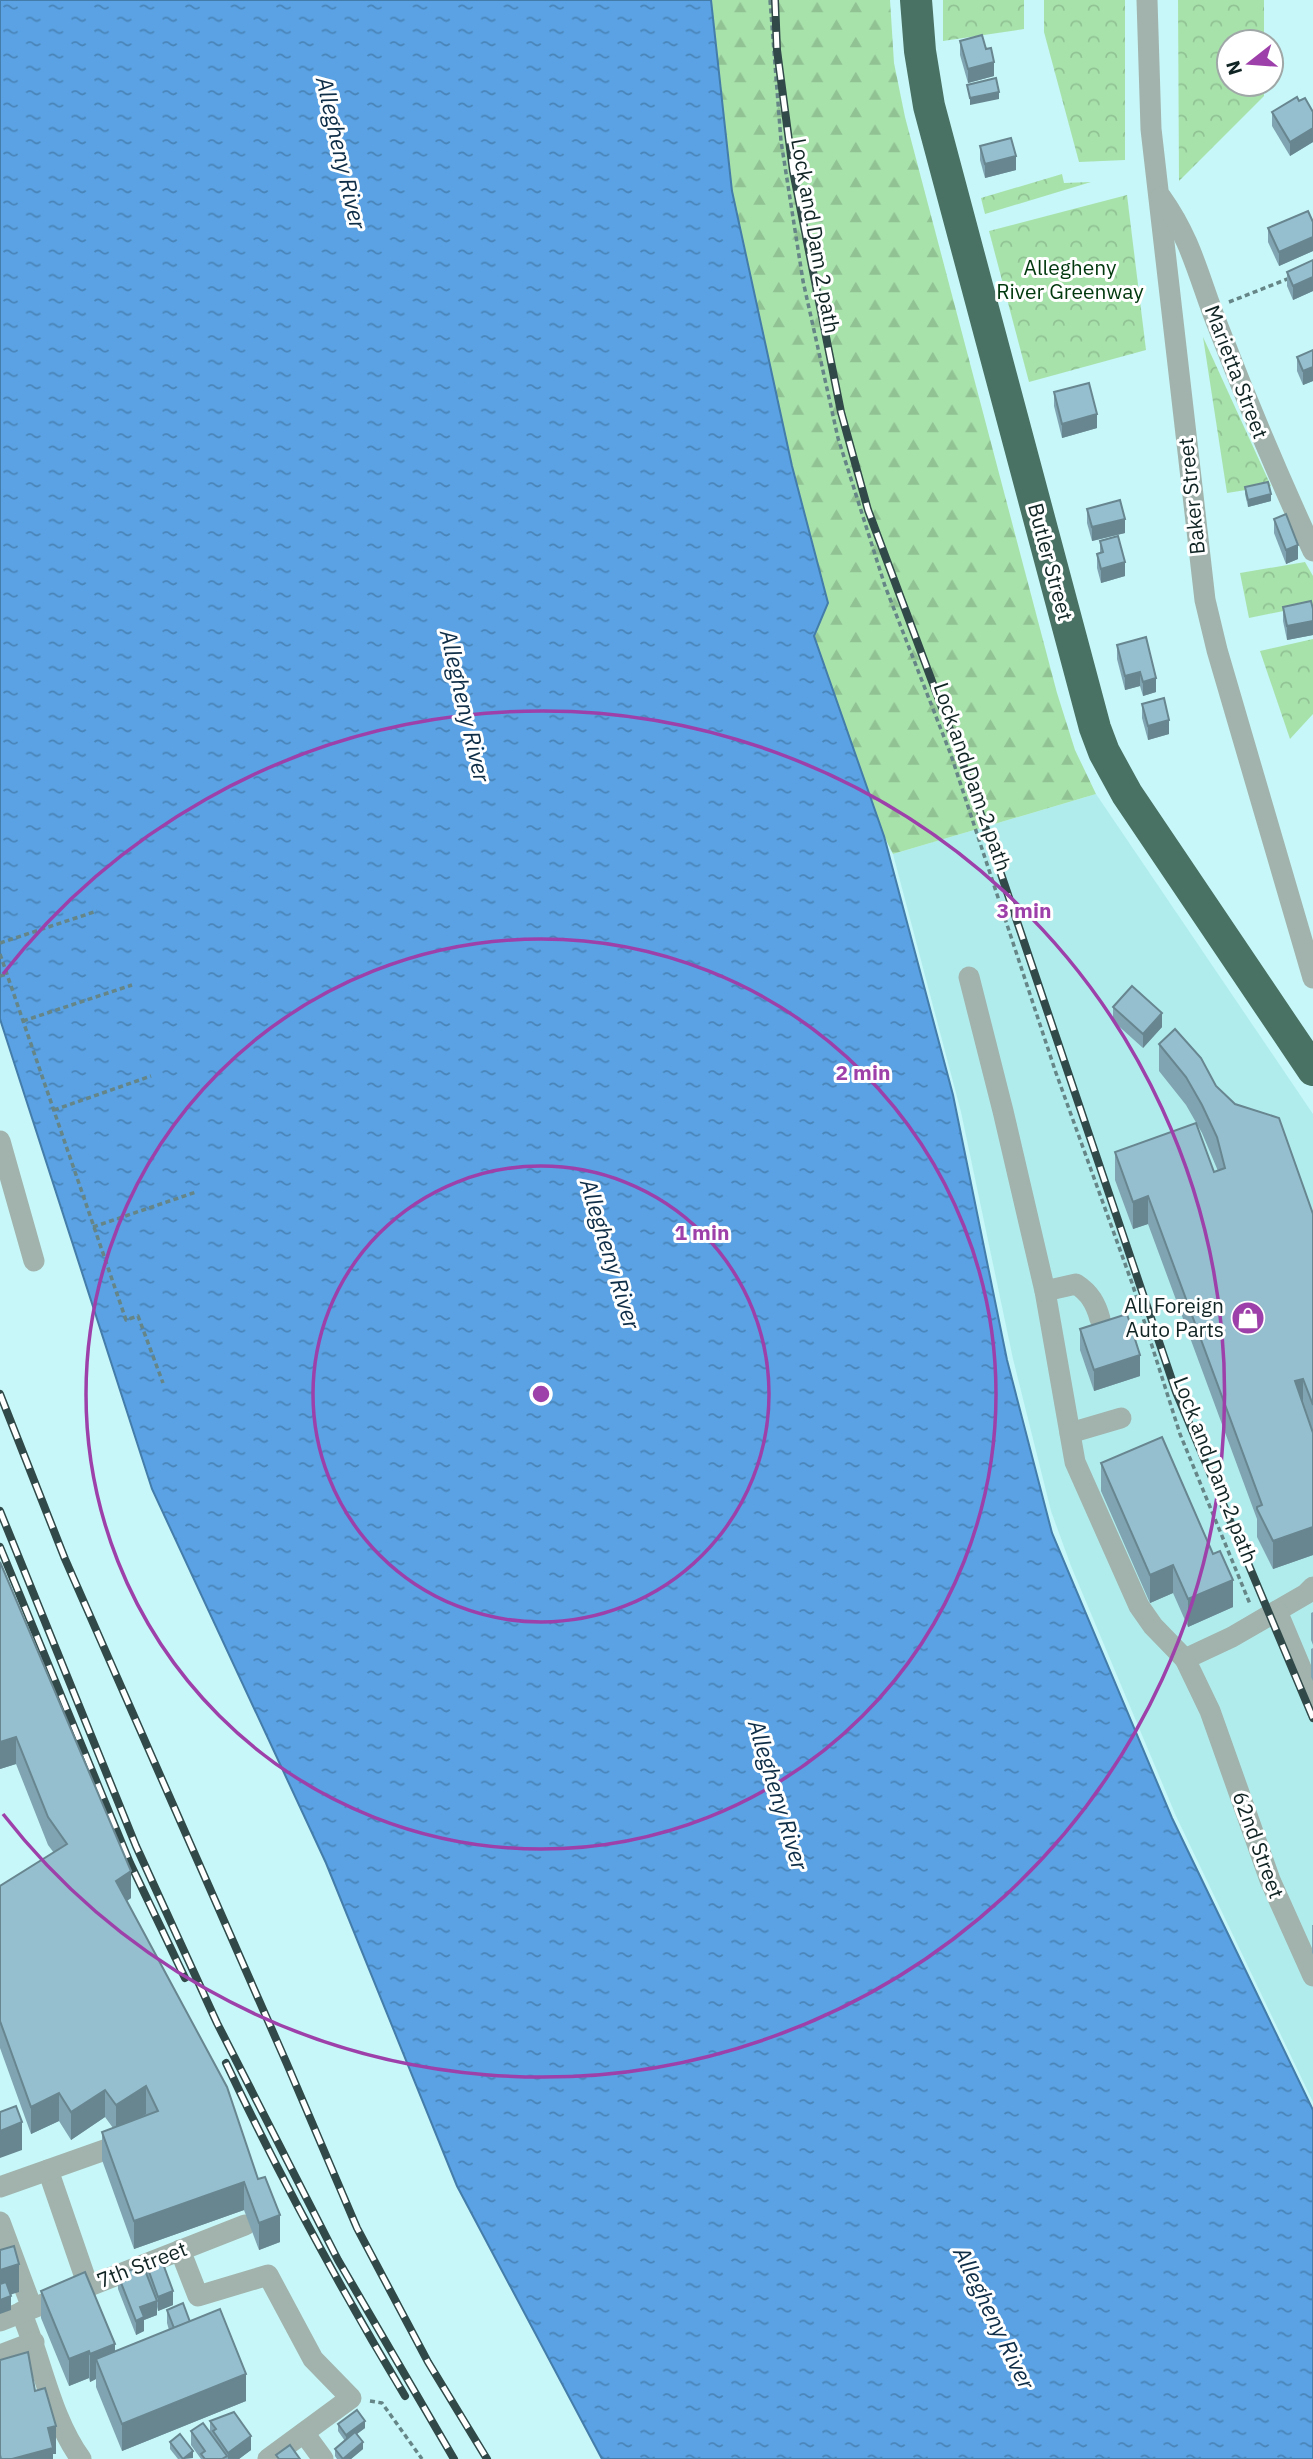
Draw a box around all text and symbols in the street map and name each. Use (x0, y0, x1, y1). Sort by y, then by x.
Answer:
north arrow (1215, 28, 1285, 98)
text: N (1220, 58, 1247, 78)
water label: Allegheny River (310, 73, 374, 232)
street label: Lock and Dam 2 path (785, 136, 847, 336)
park label: Allegheny River Greenway (996, 253, 1144, 305)
street label: Marietta Street (1199, 301, 1275, 443)
street label: Baker Street (1171, 436, 1211, 556)
street label: Butler Street (1022, 500, 1080, 624)
water label: Allegheny River (434, 626, 498, 785)
street label: Lock and Dam 2 path (928, 679, 1018, 875)
text: 3 min (997, 896, 1051, 924)
text: 2 min (836, 1058, 890, 1086)
water label: Allegheny River (574, 1174, 648, 1333)
text: 1 min (675, 1218, 729, 1246)
place label: All Foreign Auto Parts (1124, 1291, 1224, 1343)
shop icon: All Foreign Auto Parts (1229, 1299, 1267, 1337)
street label: Lock and Dam 2 path (1167, 1372, 1264, 1567)
centre of rings (529, 1382, 553, 1406)
water label: Allegheny River (742, 1715, 816, 1874)
street label: 62nd Street (1227, 1787, 1291, 1902)
street label: 7th Street (93, 2234, 191, 2294)
water label: Allegheny River (947, 2240, 1043, 2395)

